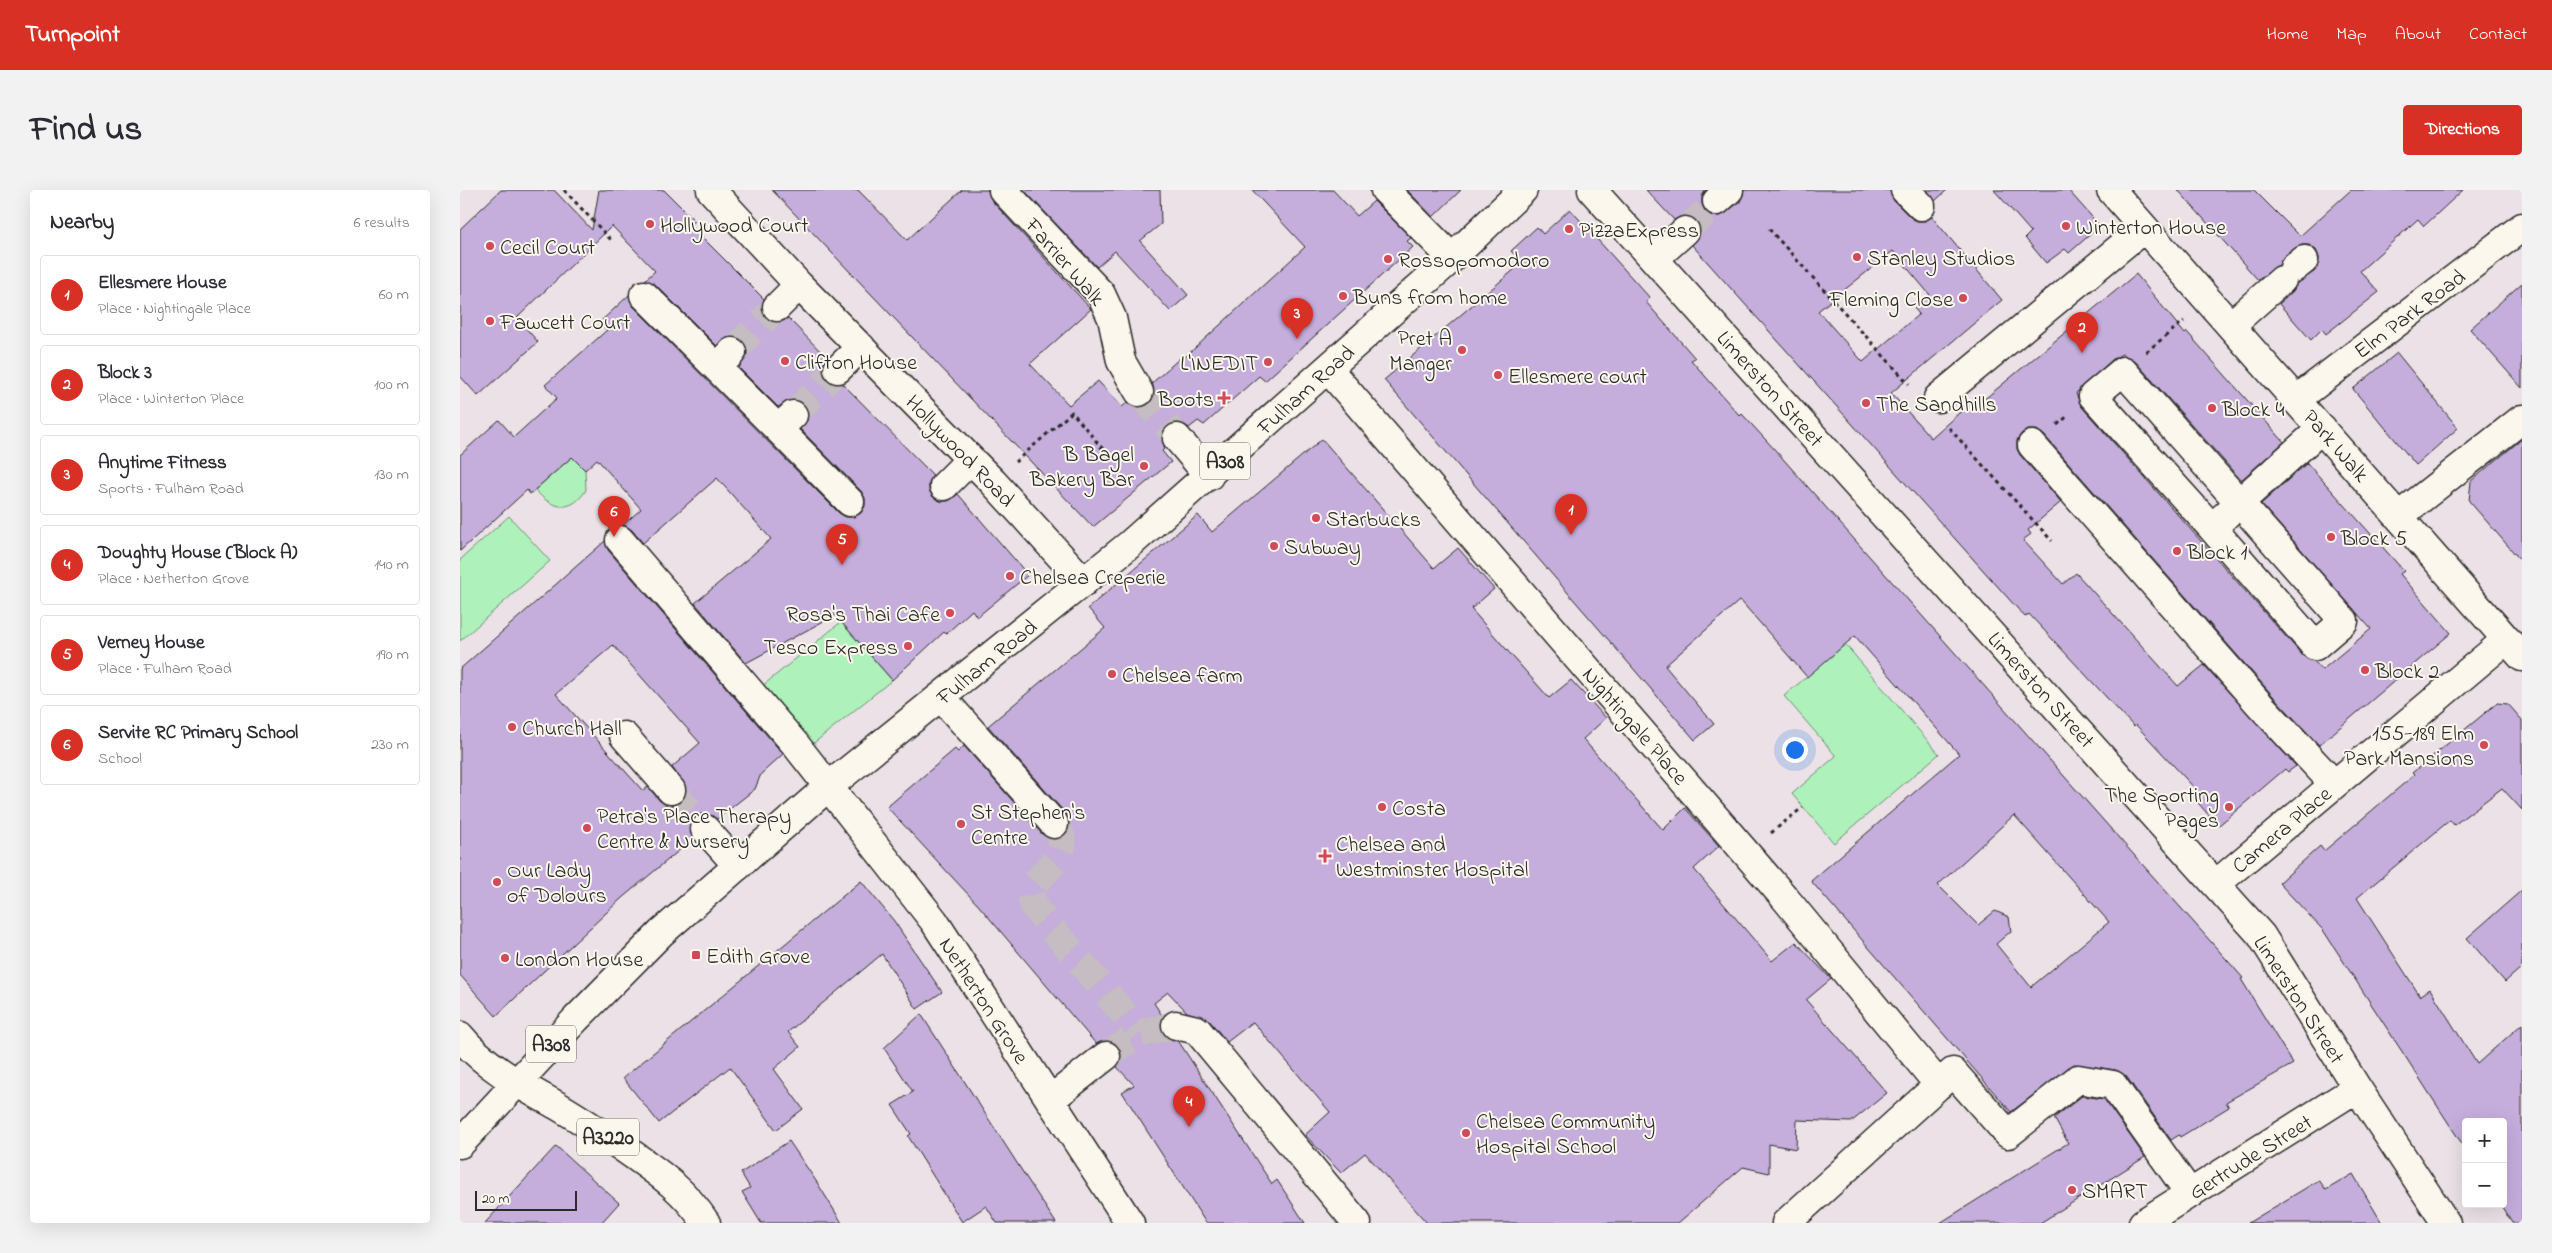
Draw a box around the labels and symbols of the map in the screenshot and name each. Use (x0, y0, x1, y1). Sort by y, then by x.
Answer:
place label: Hollywood Court (660, 211, 809, 244)
street label: Farrier Walk (1016, 211, 1112, 315)
place label: Winterton House (2076, 213, 2226, 245)
place label: PizzaExpress (1579, 216, 1699, 248)
marker: Hollywood Court (644, 218, 656, 230)
marker: Winterton House (2060, 220, 2072, 232)
marker: PizzaExpress (1563, 223, 1575, 235)
place label: Cecil Court (500, 233, 596, 265)
marker: Cecil Court (484, 240, 496, 252)
place label: Stanley Studios (1867, 244, 2016, 277)
place label: Rossopomodoro (1398, 246, 1549, 278)
marker: Stanley Studios (1851, 251, 1863, 263)
marker: Rossopomodoro (1382, 253, 1394, 265)
street label: Elm Park Road (2348, 263, 2473, 368)
place label: Buns from home (1352, 283, 1507, 315)
place label: Fleming Close (1829, 285, 1953, 318)
marker: Buns from home (1337, 290, 1349, 302)
marker: Fleming Close (1957, 292, 1969, 304)
pin: 3 (1281, 298, 1313, 339)
place label: Fawcett Court (499, 308, 631, 340)
pin: 2 (2066, 312, 2098, 353)
marker: Fawcett Court (484, 315, 496, 327)
place label: Pret A Manger (1389, 324, 1452, 382)
street label: Limerston Street (1707, 324, 1830, 456)
street label: Fulham Road (1250, 339, 1363, 445)
marker: Pret A Manger (1456, 344, 1468, 356)
place label: Clifton House (795, 348, 917, 380)
place label: L'INEDIT (1180, 349, 1258, 381)
marker: Clifton House (779, 355, 791, 367)
marker: L'INEDIT (1262, 356, 1274, 368)
place label: Ellesmere court (1508, 362, 1647, 394)
marker: Ellesmere court (1492, 369, 1504, 381)
place label: Boots (1157, 385, 1214, 417)
street label: Hollywood Road (896, 388, 1021, 516)
place label: The Sandhills (1876, 390, 1997, 422)
marker: Boots (1218, 392, 1230, 404)
place label: Block 4 (2221, 395, 2285, 427)
marker: The Sandhills (1860, 397, 1872, 409)
marker: Block 4 (2206, 402, 2218, 414)
street label: Park Walk (2294, 403, 2376, 491)
place label: B Bagel Bakery Bar (1029, 440, 1134, 498)
road number: A308 (1200, 442, 1250, 480)
marker: B Bagel Bakery Bar (1138, 460, 1150, 472)
pin: 1 (1555, 494, 1587, 535)
pin: 6 (598, 496, 630, 537)
place label: Starbucks (1326, 505, 1421, 537)
marker: Starbucks (1310, 512, 1322, 524)
pin: 5 (826, 524, 858, 565)
place label: Block 5 (2340, 524, 2407, 556)
marker: Block 5 (2325, 531, 2337, 543)
place label: Subway (1284, 533, 1361, 566)
place label: Block 1 (2186, 538, 2248, 570)
marker: Subway (1268, 540, 1280, 552)
marker: Block 1 (2171, 545, 2183, 557)
place label: Chelsea Creperie (1020, 563, 1166, 595)
marker: Chelsea Creperie (1004, 570, 1016, 582)
place label: Rosa's Thai Cafe (786, 600, 940, 632)
marker: Rosa's Thai Cafe (944, 607, 956, 619)
street label: Fulham Road (930, 613, 1045, 715)
street label: Limerston Street (1978, 625, 2101, 757)
place label: Tesco Express (763, 633, 898, 665)
marker: Tesco Express (902, 640, 914, 652)
place label: Block 2 (2374, 657, 2440, 689)
place label: Chelsea farm (1122, 661, 1243, 693)
street label: Nightingale Place (1572, 661, 1694, 794)
marker: Block 2 (2359, 664, 2371, 676)
marker: Chelsea farm (1106, 668, 1118, 680)
place label: Church Hall (522, 714, 622, 746)
place label: 155-189 Elm Park Mansions (2344, 719, 2474, 776)
marker: Church Hall (506, 721, 518, 733)
your location (1782, 737, 1808, 763)
marker: 155-189 Elm Park Mansions (2478, 739, 2490, 751)
street label: Camera Place (2226, 780, 2340, 883)
place label: The Sporting Pages (2104, 781, 2219, 839)
place label: Costa (1392, 794, 1446, 826)
place label: St Stephen's Centre (971, 798, 1085, 855)
marker: Costa (1376, 801, 1388, 813)
marker: The Sporting Pages (2223, 801, 2235, 813)
place label: Petra's Place Therapy Centre & Nursery (597, 802, 791, 860)
marker: St Stephen's Centre (955, 818, 967, 830)
marker: Petra's Place Therapy Centre & Nursery (581, 822, 593, 834)
place label: Chelsea and Westminster Hospital (1336, 830, 1528, 887)
marker: Chelsea and Westminster Hospital (1318, 849, 1332, 863)
place label: Our Lady of Dolours (507, 856, 607, 913)
marker: Our Lady of Dolours (491, 876, 503, 888)
street label: Limerston Street (2244, 930, 2351, 1072)
street label: Netherton Grove (929, 932, 1036, 1071)
place label: Edith Grove (706, 942, 810, 974)
place label: London House (515, 945, 644, 977)
marker: Edith Grove (690, 949, 702, 961)
marker: London House (499, 952, 511, 964)
road number: A308 (526, 1026, 576, 1062)
pin: 4 (1173, 1086, 1205, 1127)
place label: Chelsea Community Hospital School (1476, 1107, 1655, 1164)
street label: Gertrude Street (2184, 1107, 2320, 1209)
road number: A3220 (577, 1119, 639, 1156)
marker: Chelsea Community Hospital School (1460, 1127, 1472, 1139)
place label: SMART (2082, 1177, 2148, 1209)
marker: SMART (2066, 1184, 2078, 1196)
scale bar (475, 1188, 578, 1211)

